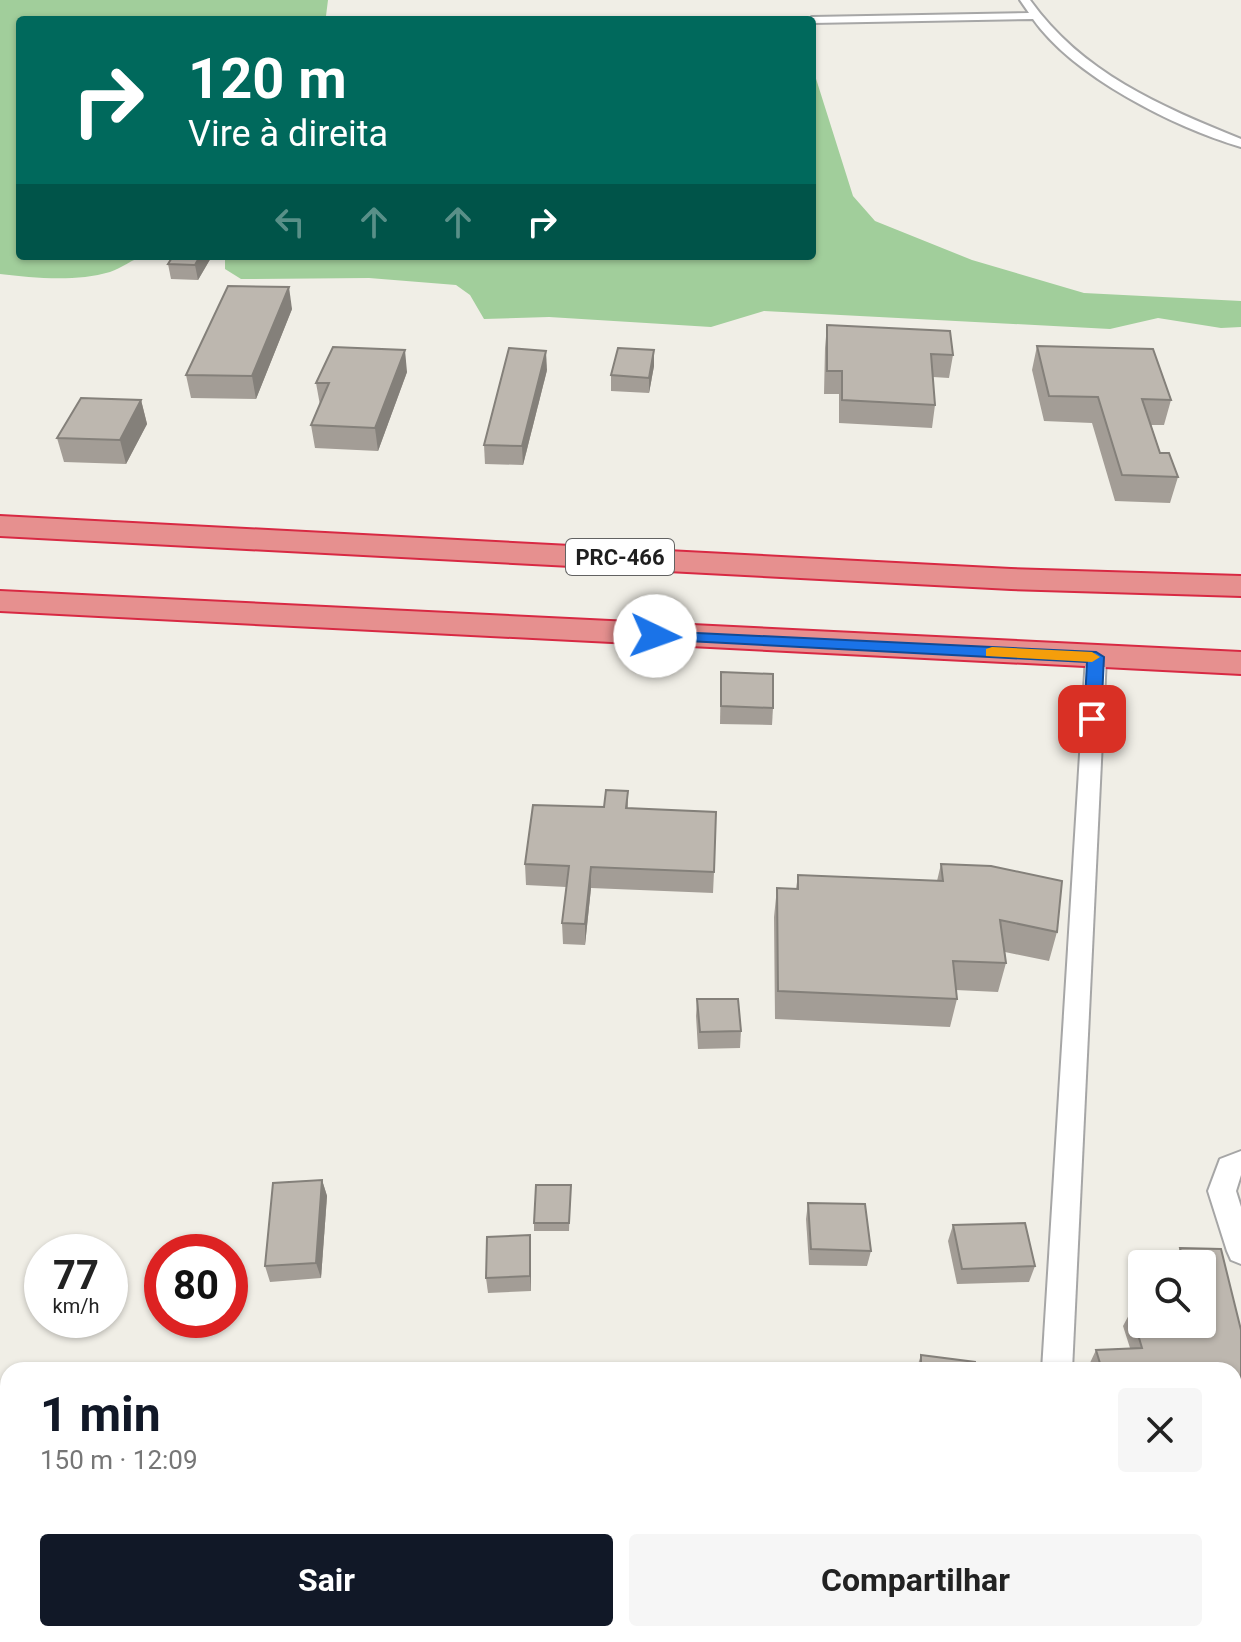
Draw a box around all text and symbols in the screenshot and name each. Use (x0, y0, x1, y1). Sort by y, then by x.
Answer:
text: 120 m (188, 46, 347, 112)
icon: right (56, 48, 160, 152)
text: Vire à direita (188, 113, 388, 155)
icon: left (268, 200, 312, 244)
icon: ahead (352, 200, 396, 244)
icon: ahead (436, 200, 480, 244)
icon: right (520, 200, 564, 244)
road number: PRC-466 (566, 539, 674, 575)
position arrow (613, 594, 697, 678)
pin (1058, 685, 1126, 753)
icon: arrive (1070, 697, 1114, 741)
speed limit sign: 80 (144, 1234, 248, 1338)
map controls (1128, 1250, 1216, 1338)
button: search (1128, 1250, 1216, 1338)
text: 77 (53, 1252, 99, 1299)
text: km/h (53, 1294, 99, 1318)
text: 1 min (40, 1386, 161, 1443)
button: close (1118, 1388, 1202, 1472)
text: 150 m · 12:09 (40, 1445, 198, 1475)
button: Sair (40, 1534, 613, 1626)
button: Compartilhar (629, 1534, 1202, 1626)

